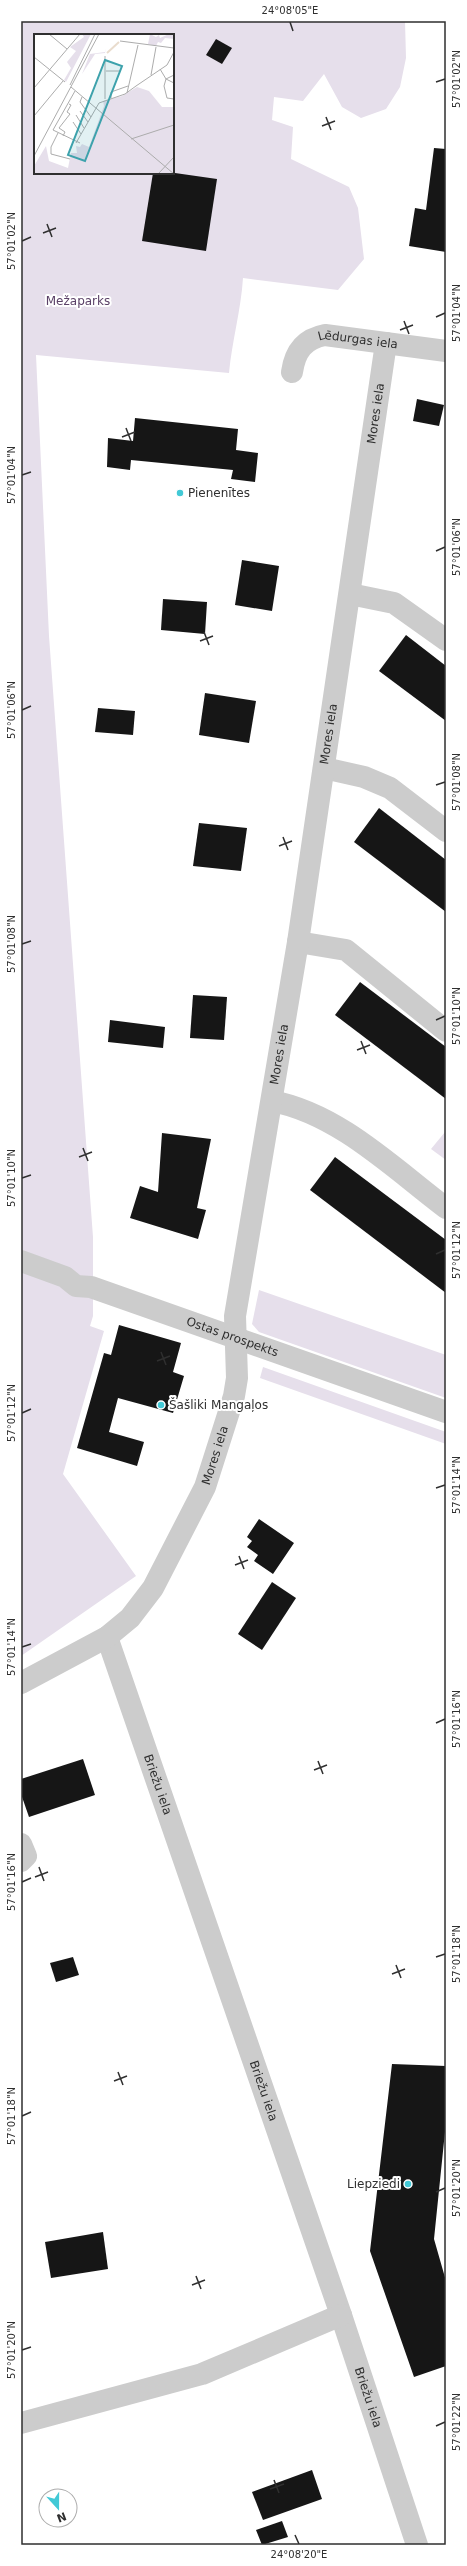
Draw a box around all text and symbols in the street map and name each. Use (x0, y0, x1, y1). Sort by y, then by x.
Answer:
text: 24°08'05"E (262, 5, 318, 16)
inset map (34, 34, 174, 174)
text: 57°01'02"N (451, 50, 462, 108)
text: 57°01'02"N (6, 212, 17, 270)
text: 57°01'04"N (451, 284, 462, 342)
park label: Mežaparks (46, 294, 110, 308)
street label: Lēdurgas iela (316, 328, 399, 352)
street label: Mores iela (364, 382, 387, 445)
text: 57°01'04"N (6, 446, 17, 504)
place label: Pienenītes (188, 486, 250, 500)
marker: Pienenītes (175, 488, 185, 498)
text: 57°01'06"N (451, 518, 462, 576)
text: 57°01'06"N (6, 681, 17, 739)
street label: Mores iela (317, 703, 340, 765)
text: 57°01'08"N (451, 753, 462, 811)
text: 57°01'08"N (6, 915, 17, 973)
text: 57°01'10"N (451, 987, 462, 1045)
street label: Mores iela (267, 1023, 291, 1086)
text: 57°01'10"N (6, 1149, 17, 1207)
text: 57°01'12"N (451, 1221, 462, 1279)
street label: Ostas prospekts (184, 1314, 280, 1359)
text: 57°01'12"N (6, 1384, 17, 1442)
place label: Šašliki Mangaļos (169, 1397, 268, 1412)
marker: Šašliki Mangaļos (156, 1400, 166, 1410)
street label: Mores iela (199, 1424, 231, 1487)
text: 57°01'14"N (451, 1456, 462, 1514)
text: 57°01'14"N (6, 1618, 17, 1676)
text: 57°01'16"N (451, 1690, 462, 1748)
street label: Briežu iela (141, 1752, 175, 1817)
text: 57°01'16"N (6, 1853, 17, 1911)
text: 57°01'18"N (451, 1925, 462, 1983)
street label: Briežu iela (247, 2059, 281, 2123)
text: 57°01'18"N (6, 2087, 17, 2145)
text: 57°01'20"N (451, 2159, 462, 2217)
place label: Liepziedi (347, 2177, 400, 2191)
marker: Liepziedi (403, 2179, 413, 2189)
text: 57°01'20"N (6, 2321, 17, 2379)
street label: Briežu iela (352, 2365, 385, 2430)
text: 57°01'22"N (451, 2393, 462, 2451)
north arrow (38, 2488, 78, 2528)
text: N (55, 2509, 68, 2525)
text: 24°08'20"E (271, 2549, 327, 2560)

